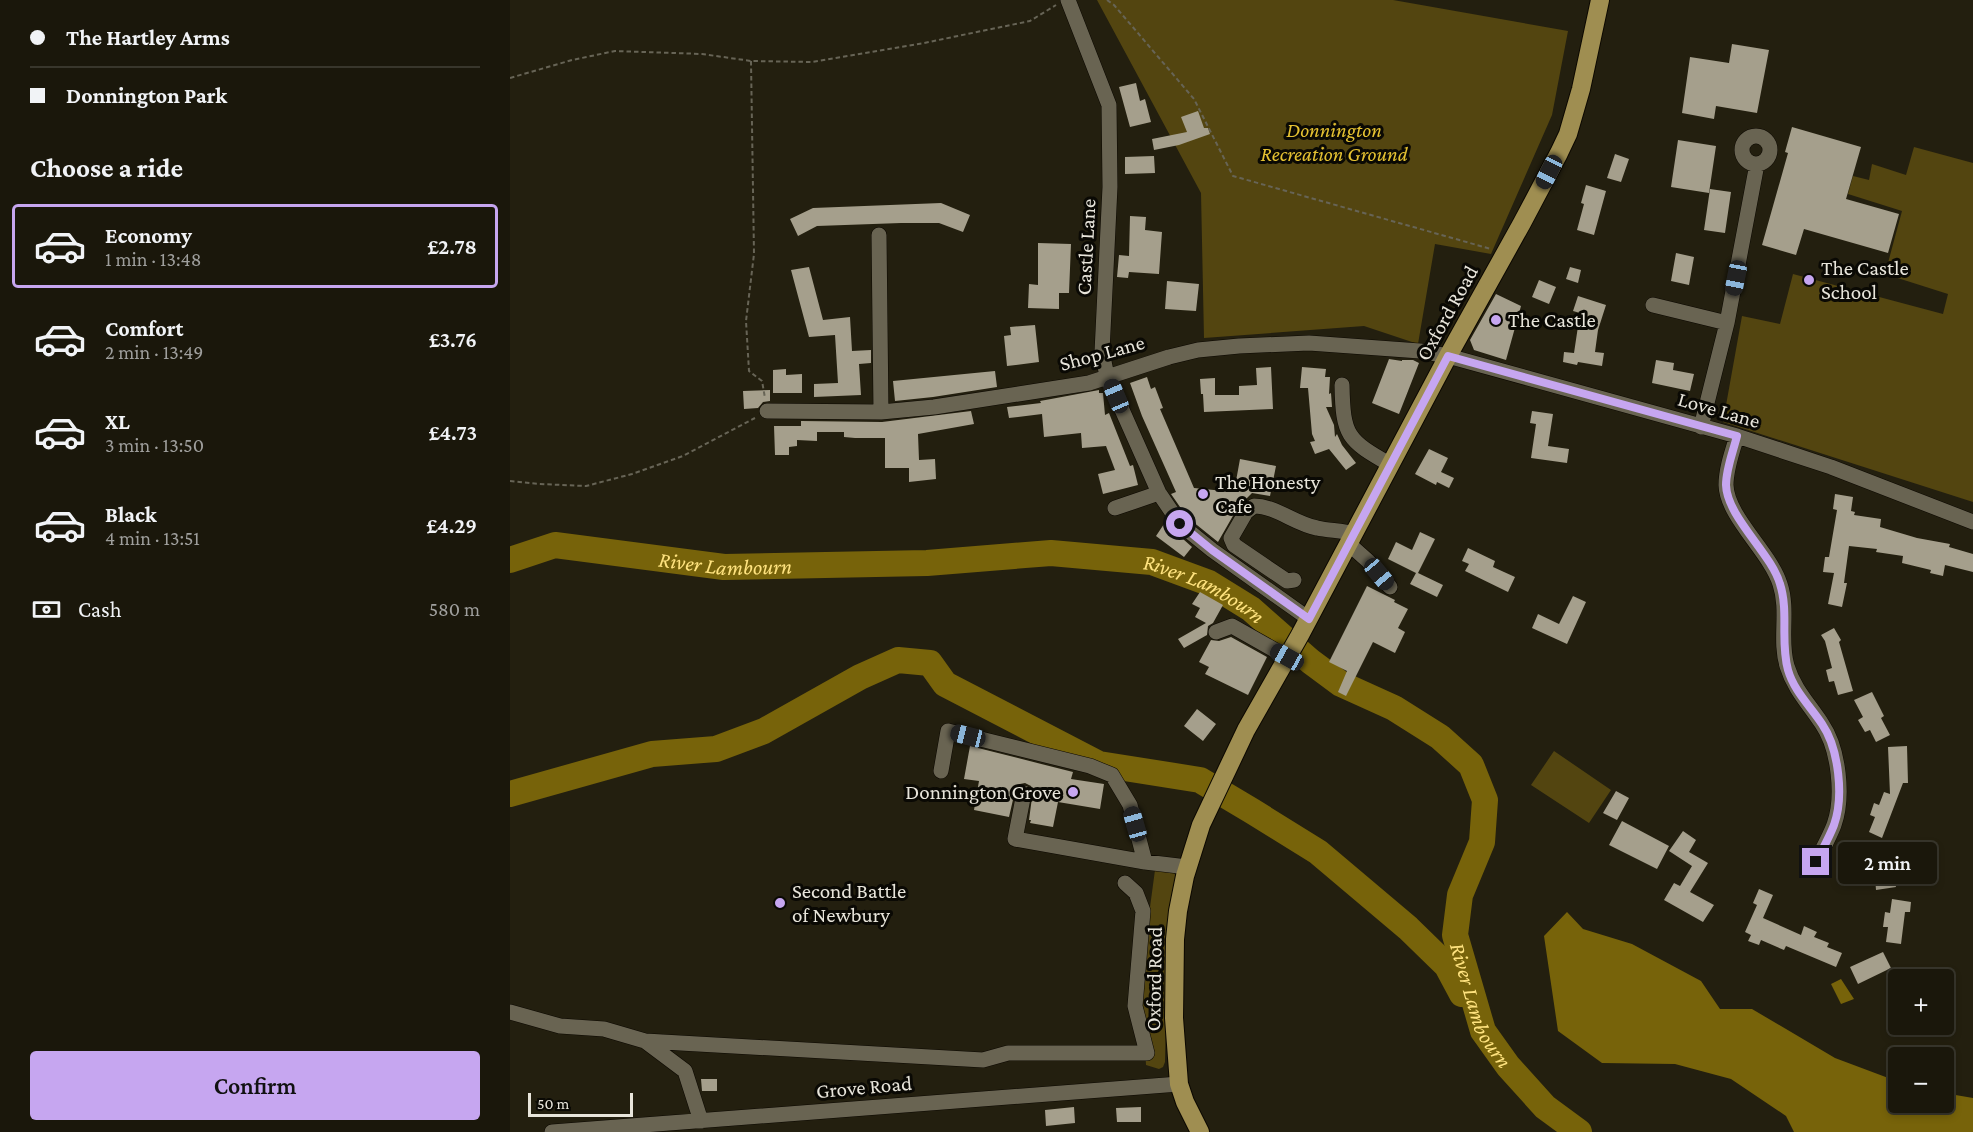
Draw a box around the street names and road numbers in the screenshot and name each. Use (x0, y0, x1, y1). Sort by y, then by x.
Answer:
street label: Castle Lane (1071, 198, 1101, 296)
street label: Oxford Road (1411, 261, 1483, 365)
street label: Shop Lane (1057, 330, 1147, 376)
street label: Love Lane (1675, 387, 1763, 433)
street label: Oxford Road (1141, 926, 1167, 1032)
street label: Grove Road (815, 1071, 913, 1103)

